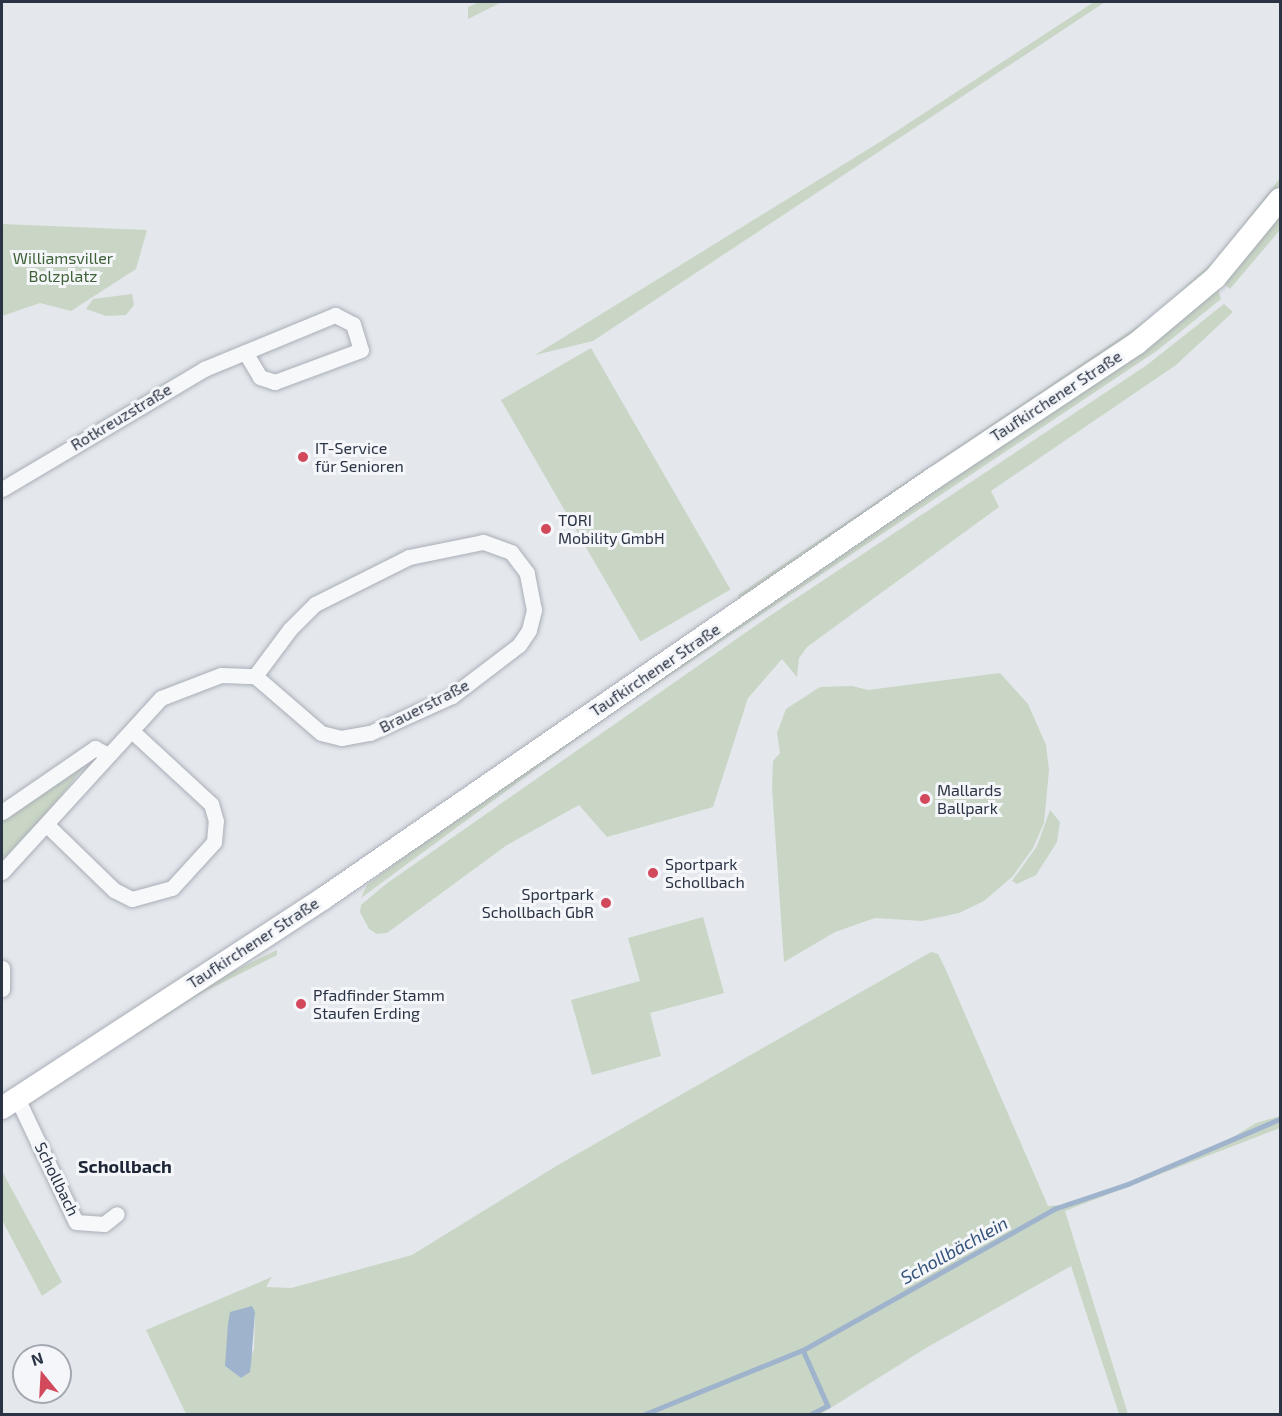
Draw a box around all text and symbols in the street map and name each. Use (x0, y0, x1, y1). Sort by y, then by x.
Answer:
park label: Williamsviller Bolzplatz (13, 248, 113, 286)
street label: Taufkirchener Straße (987, 346, 1125, 446)
street label: Rotkreuzstraße (67, 379, 175, 455)
place label: IT-Service für Senioren (315, 438, 404, 476)
marker: IT-Service für Senioren (296, 450, 310, 464)
place label: TORI Mobility GmbH (558, 510, 665, 548)
marker: TORI Mobility GmbH (539, 522, 553, 536)
street label: Taufkirchener Straße (586, 619, 724, 721)
street label: Brauerstraße (376, 675, 472, 737)
place label: Mallards Ballpark (937, 780, 1002, 818)
marker: Mallards Ballpark (918, 792, 932, 806)
place label: Sportpark Schollbach (665, 854, 745, 892)
marker: Sportpark Schollbach (646, 866, 660, 880)
place label: Sportpark Schollbach GbR (482, 884, 594, 922)
street label: Taufkirchener Straße (184, 893, 322, 993)
marker: Sportpark Schollbach GbR (599, 896, 613, 910)
place label: Pfadfinder Stamm Staufen Erding (313, 985, 445, 1023)
marker: Pfadfinder Stamm Staufen Erding (294, 997, 308, 1011)
street label: Schollbach (31, 1139, 83, 1219)
district label: Schollbach (78, 1155, 172, 1177)
water label: Schollbächlein (897, 1212, 1011, 1288)
north arrow (12, 1344, 72, 1404)
text: N (28, 1347, 45, 1369)

